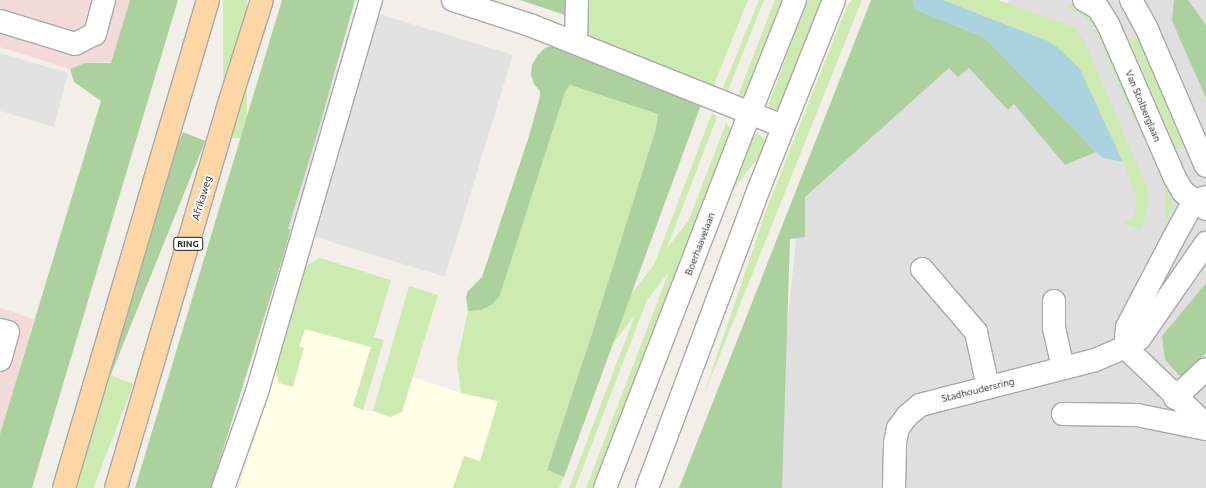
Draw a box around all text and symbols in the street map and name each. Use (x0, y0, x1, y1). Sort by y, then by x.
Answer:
street label: Van Stolberglaan (1123, 68, 1163, 144)
street label: Afrikaweg (190, 174, 214, 222)
street label: Boerhaavelaan (682, 211, 718, 277)
road number: RING (173, 237, 203, 251)
street label: Stadhoudersring (940, 375, 1016, 405)

